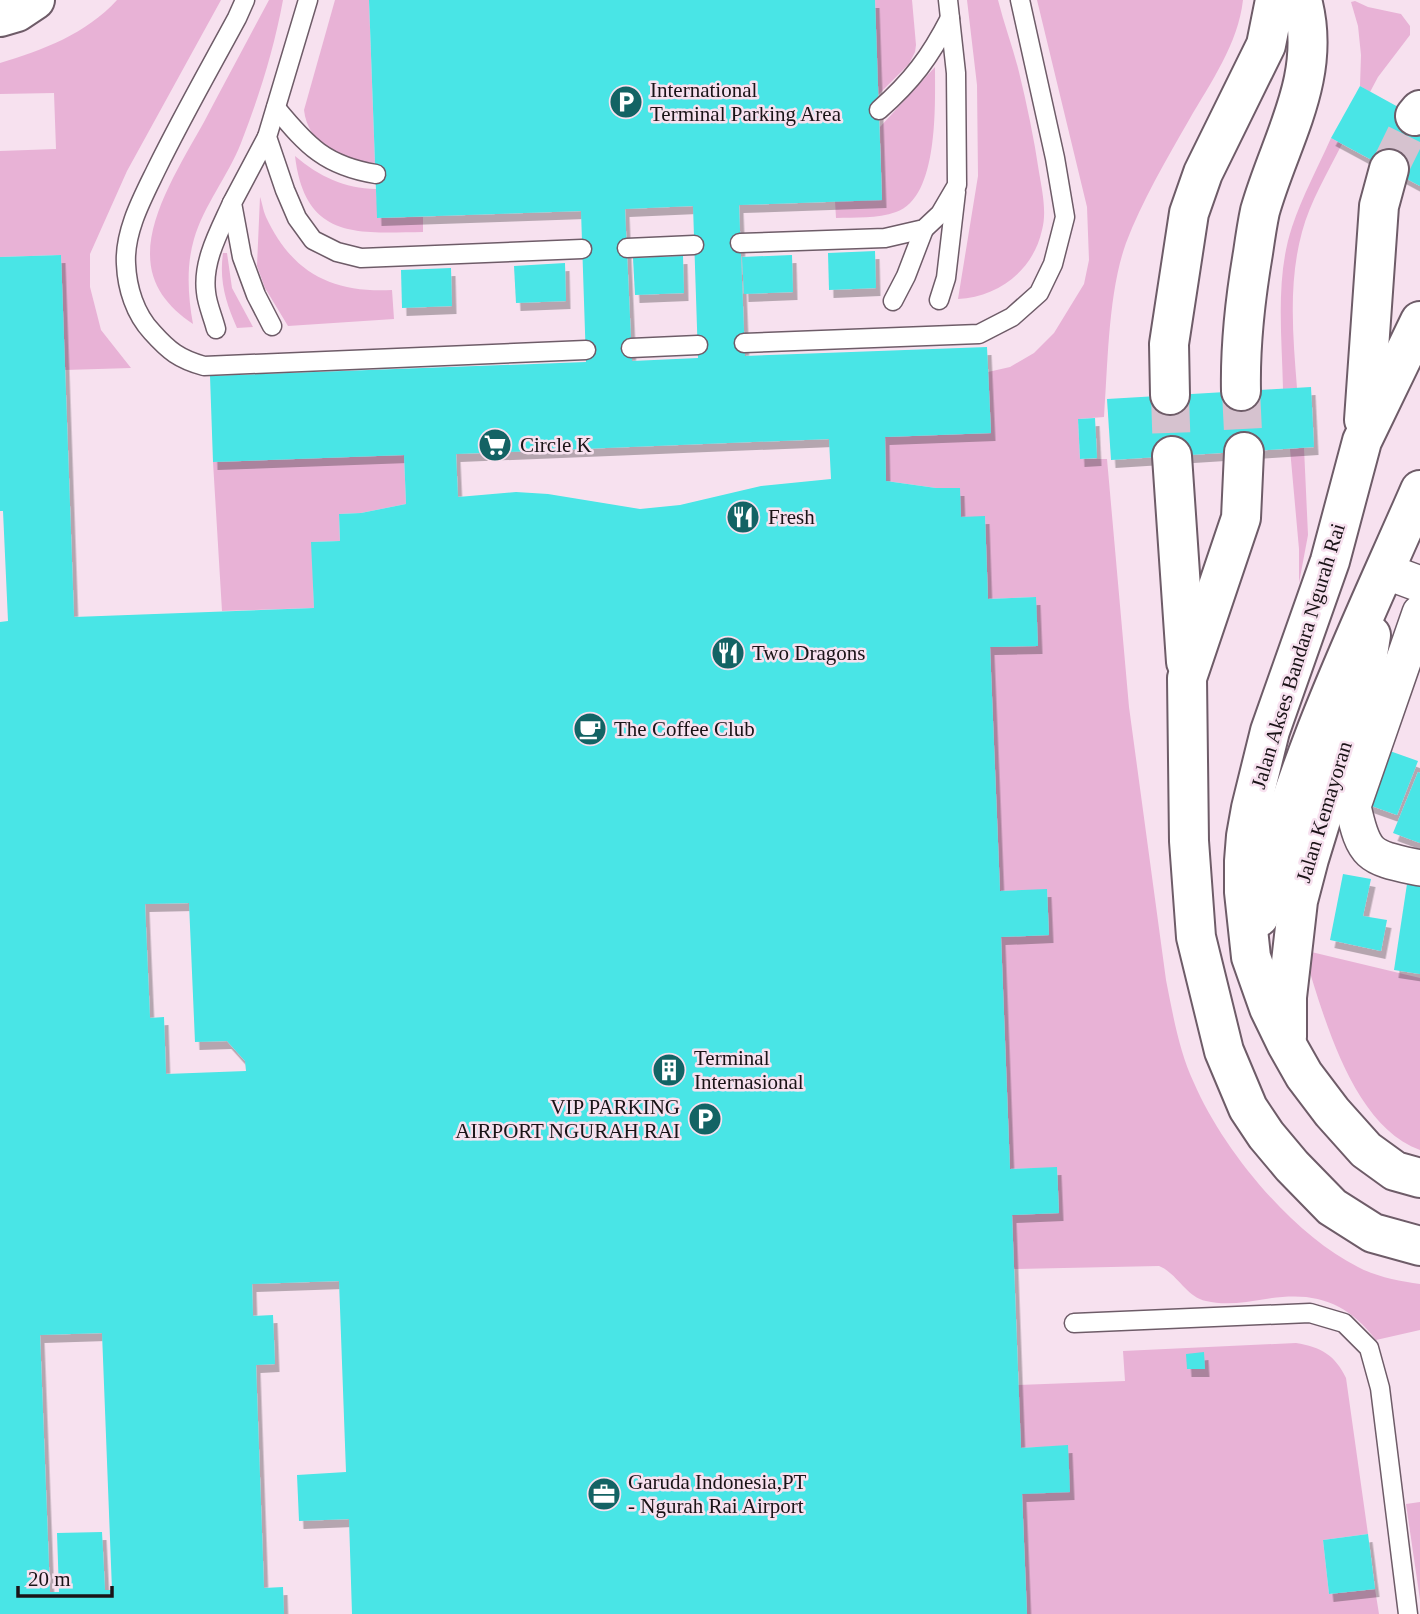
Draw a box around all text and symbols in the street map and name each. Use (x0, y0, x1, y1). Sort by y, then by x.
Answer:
place label: International Terminal Parking Area (650, 78, 842, 126)
parking icon: International Terminal Parking Area (607, 83, 645, 121)
supermarket icon: Circle K (476, 426, 514, 464)
place label: Circle K (520, 433, 592, 457)
restaurant icon: Fresh (724, 498, 762, 536)
place label: Fresh (768, 505, 815, 529)
street label: Jalan Akses Bandara Ngurah Rai (1246, 520, 1350, 792)
restaurant icon: Two Dragons (709, 634, 747, 672)
place label: Two Dragons (752, 641, 865, 665)
cafe icon: The Coffee Club (571, 710, 609, 748)
place label: The Coffee Club (614, 717, 755, 741)
street label: Jalan Kemayoran (1291, 738, 1357, 885)
place label: Terminal Internasional (694, 1046, 804, 1094)
building icon: Terminal Internasional (650, 1051, 688, 1089)
place label: VIP PARKING AIRPORT NGURAH RAI (455, 1095, 680, 1143)
parking icon: VIP PARKING AIRPORT NGURAH RAI (686, 1100, 724, 1138)
place label: Garuda Indonesia,PT - Ngurah Rai Airport (628, 1470, 807, 1518)
office icon: Garuda Indonesia,PT - Ngurah Rai Airport (585, 1475, 623, 1513)
scale bar (18, 1554, 112, 1598)
text: 20 m (28, 1567, 71, 1591)

